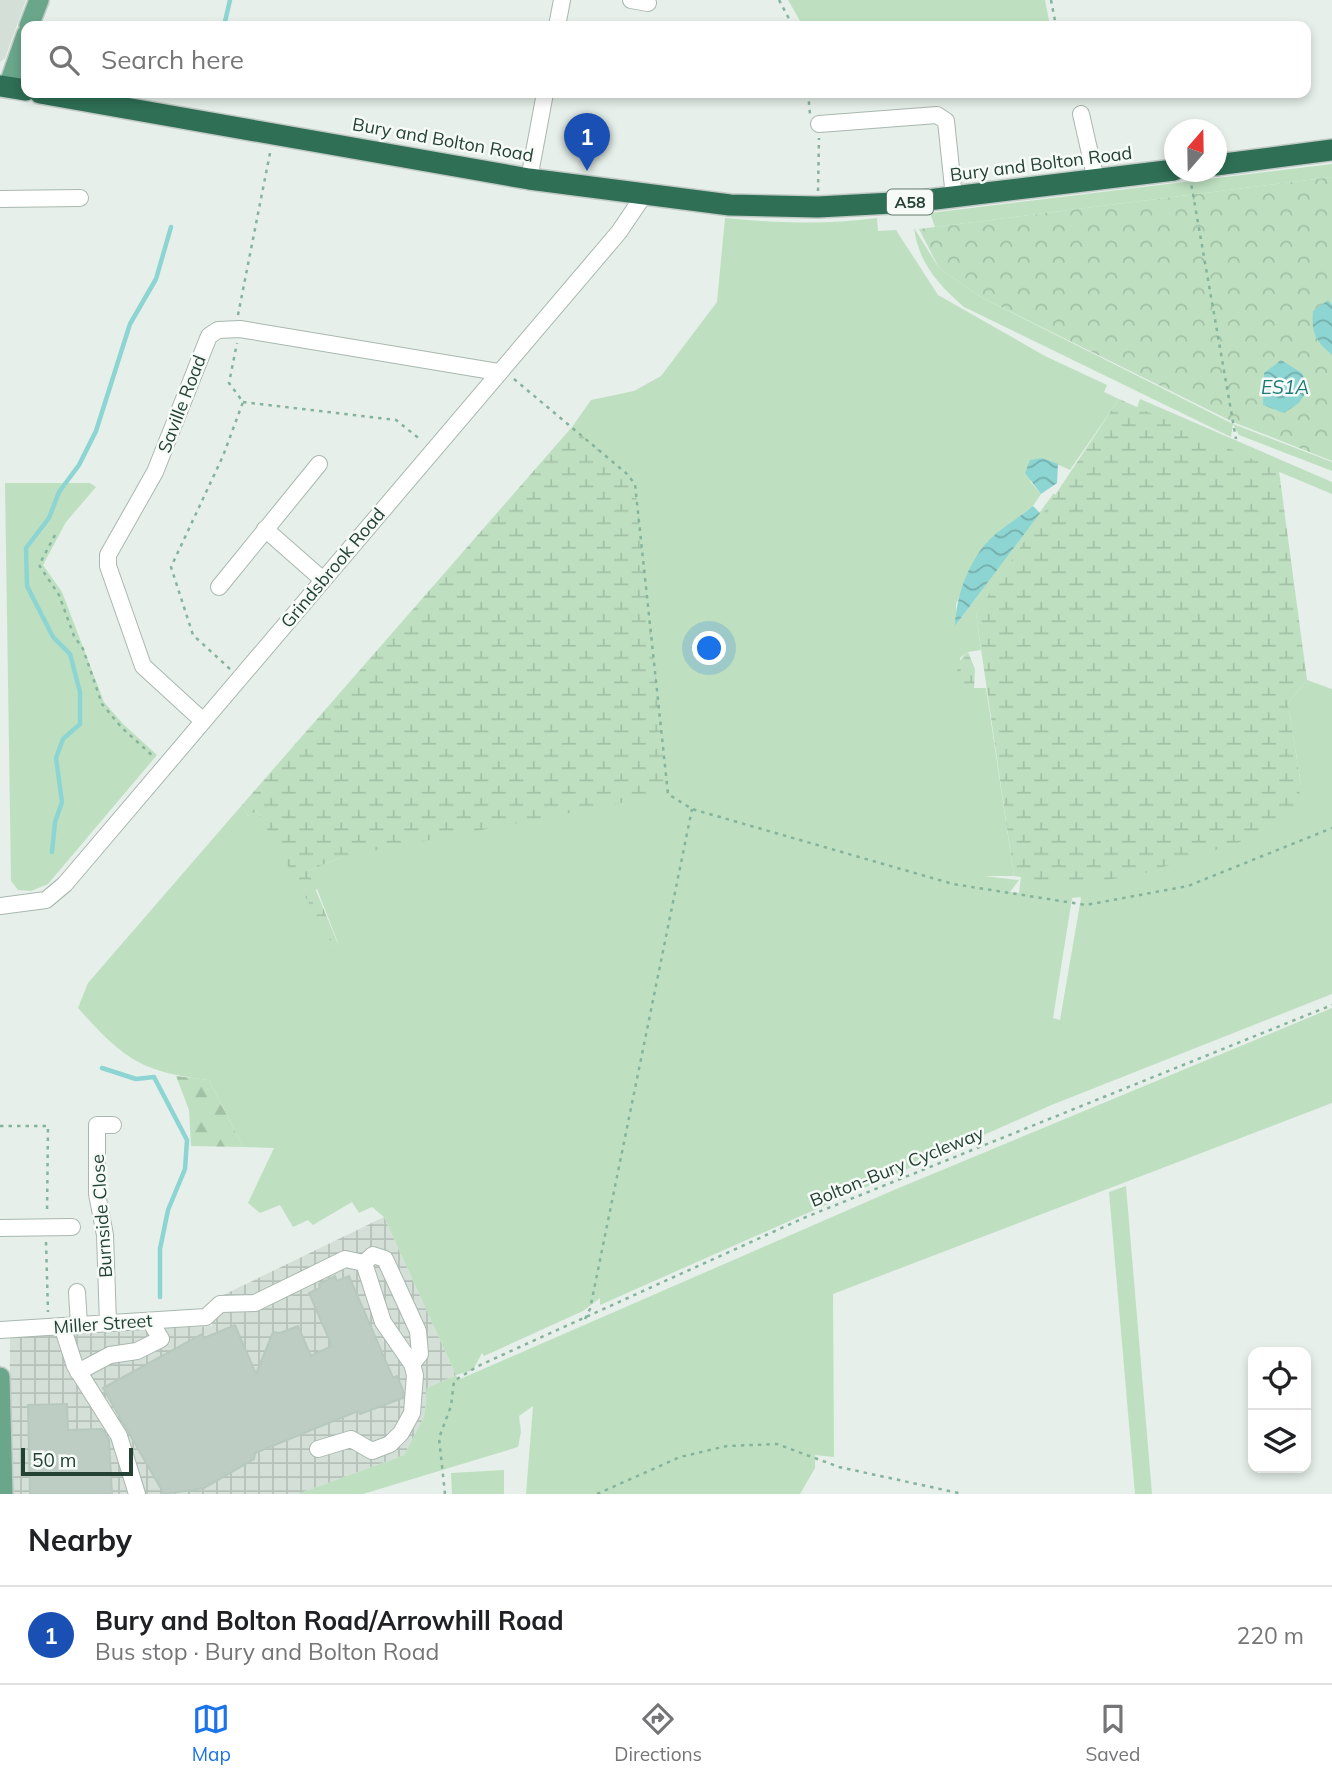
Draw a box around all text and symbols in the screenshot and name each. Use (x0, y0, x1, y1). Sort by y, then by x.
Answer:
search box (21, 21, 1311, 98)
icon: search (45, 41, 83, 79)
text: Search here (101, 43, 244, 76)
street label: Bury and Bolton Road (351, 112, 535, 167)
pin: 1 (564, 113, 610, 171)
north arrow (1164, 119, 1227, 182)
street label: Bury and Bolton Road (948, 141, 1133, 186)
road number: A58 (887, 190, 933, 214)
street label: Saville Road (152, 352, 211, 456)
water label: ES1A (1261, 375, 1309, 399)
street label: Grindsbrook Road (276, 503, 390, 633)
your location (692, 631, 726, 665)
street label: Bolton-Bury Cycleway (807, 1121, 987, 1212)
street label: Burnside Close (86, 1153, 117, 1279)
street label: Miller Street (53, 1309, 153, 1338)
map controls (1248, 1347, 1311, 1473)
button: locate (1248, 1347, 1311, 1410)
button: layers (1248, 1410, 1311, 1473)
scale bar (21, 1445, 133, 1477)
text: 50 m (32, 1448, 76, 1472)
text: Nearby (28, 1521, 132, 1559)
text: Bury and Bolton Road/Arrowhill Road (95, 1604, 564, 1637)
text: 1 (44, 1621, 58, 1650)
text: 220 m (1236, 1621, 1304, 1650)
text: Bus stop · Bury and Bolton Road (95, 1637, 439, 1666)
tab: Map (192, 1700, 231, 1766)
tab: Directions (614, 1700, 702, 1766)
tab: Saved (1085, 1700, 1140, 1766)

